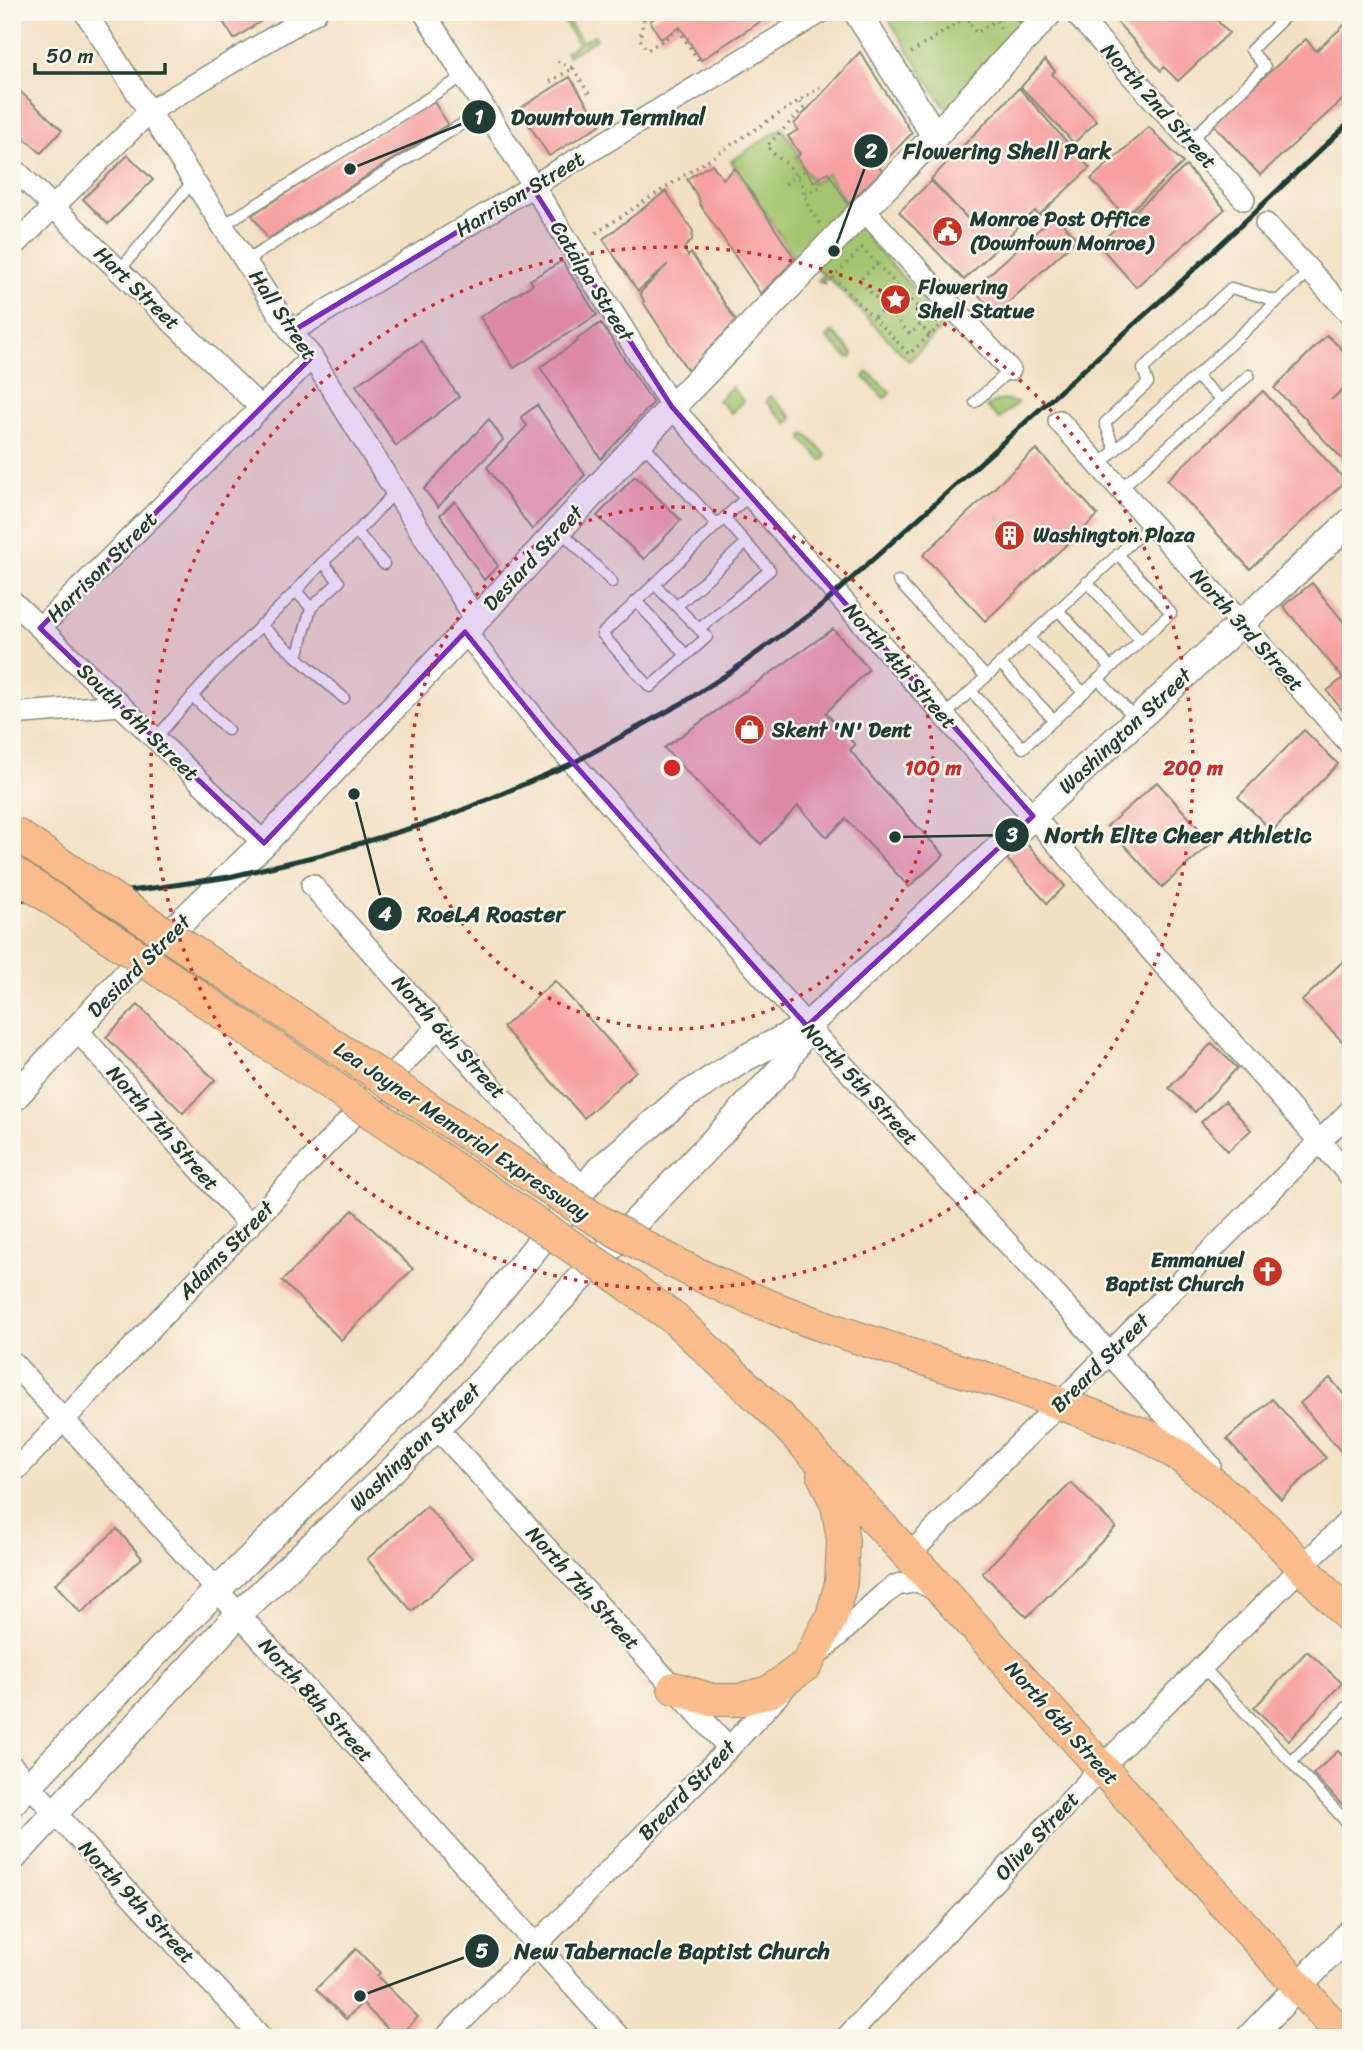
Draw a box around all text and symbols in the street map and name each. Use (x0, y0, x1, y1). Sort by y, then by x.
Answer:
scale bar (35, 32, 164, 76)
street label: North 2nd Street (1091, 34, 1227, 178)
text: 50 m (46, 37, 94, 75)
callout: Downtown Terminal (461, 95, 720, 139)
text: Downtown Terminal (511, 97, 707, 138)
text: 1 (474, 98, 484, 136)
callout: Flowering Shell Park (854, 129, 1126, 173)
text: Flowering Shell Park (902, 131, 1112, 172)
text: 2 (864, 132, 877, 170)
street label: Harrison Street (448, 140, 592, 248)
place label: Monroe Post Office (Downtown Monroe) (969, 200, 1155, 262)
street label: Catalpa Street (539, 213, 645, 351)
public building icon: Monroe Post Office (Downtown Monroe) (930, 214, 964, 248)
street label: Hart Street (84, 236, 190, 340)
street label: Hall Street (238, 261, 328, 369)
place label: Flowering Shell Statue (917, 268, 1035, 330)
place icon: Flowering Shell Statue (878, 282, 912, 316)
street label: Desiard Street (473, 494, 594, 621)
street label: Harrison Street (37, 502, 167, 632)
place label: Washington Plaza (1033, 516, 1196, 554)
building icon: Washington Plaza (993, 518, 1027, 552)
street label: North 3rd Street (1180, 559, 1314, 701)
street label: North 4th Street (833, 593, 967, 739)
street label: South 6th Street (67, 653, 209, 791)
street label: Washington Street (1049, 657, 1202, 804)
place label: Skent 'N' Dent (771, 711, 913, 749)
shop icon: Skent 'N' Dent (732, 713, 766, 747)
text: 100 m (904, 749, 962, 787)
text: 200 m (1162, 749, 1224, 787)
centre of rings (660, 756, 684, 780)
callout: North Elite Cheer Athletic (995, 813, 1325, 857)
text: North Elite Cheer Athletic (1044, 815, 1312, 856)
text: 3 (1005, 816, 1018, 854)
callout: RoeLA Roaster (368, 892, 578, 936)
text: RoeLA Roaster (416, 894, 566, 935)
text: 4 (377, 895, 392, 933)
street label: Desiard Street (78, 904, 201, 1027)
street label: North 6th Street (382, 966, 516, 1108)
street label: North 5th Street (792, 1013, 928, 1155)
street label: Lea Joyner Memorial Expressway (326, 1031, 598, 1231)
street label: North 7th Street (97, 1056, 229, 1200)
street label: Adams Street (168, 1190, 285, 1309)
place label: Emmanuel Baptist Church (1105, 1241, 1245, 1303)
church icon: Emmanuel Baptist Church (1250, 1255, 1284, 1289)
street label: Breard Street (1041, 1303, 1160, 1422)
street label: Washington Street (340, 1372, 491, 1521)
street label: North 7th Street (516, 1517, 650, 1659)
street label: North 8th Street (249, 1628, 383, 1772)
street label: North 6th Street (995, 1652, 1129, 1794)
street label: Breard Street (628, 1729, 747, 1850)
street label: Olive Street (985, 1782, 1089, 1890)
street label: North 9th Street (69, 1831, 205, 1973)
callout: New Tabernacle Baptist Church (464, 1929, 845, 1973)
text: New Tabernacle Baptist Church (513, 1931, 830, 1972)
text: 5 (476, 1932, 489, 1970)

